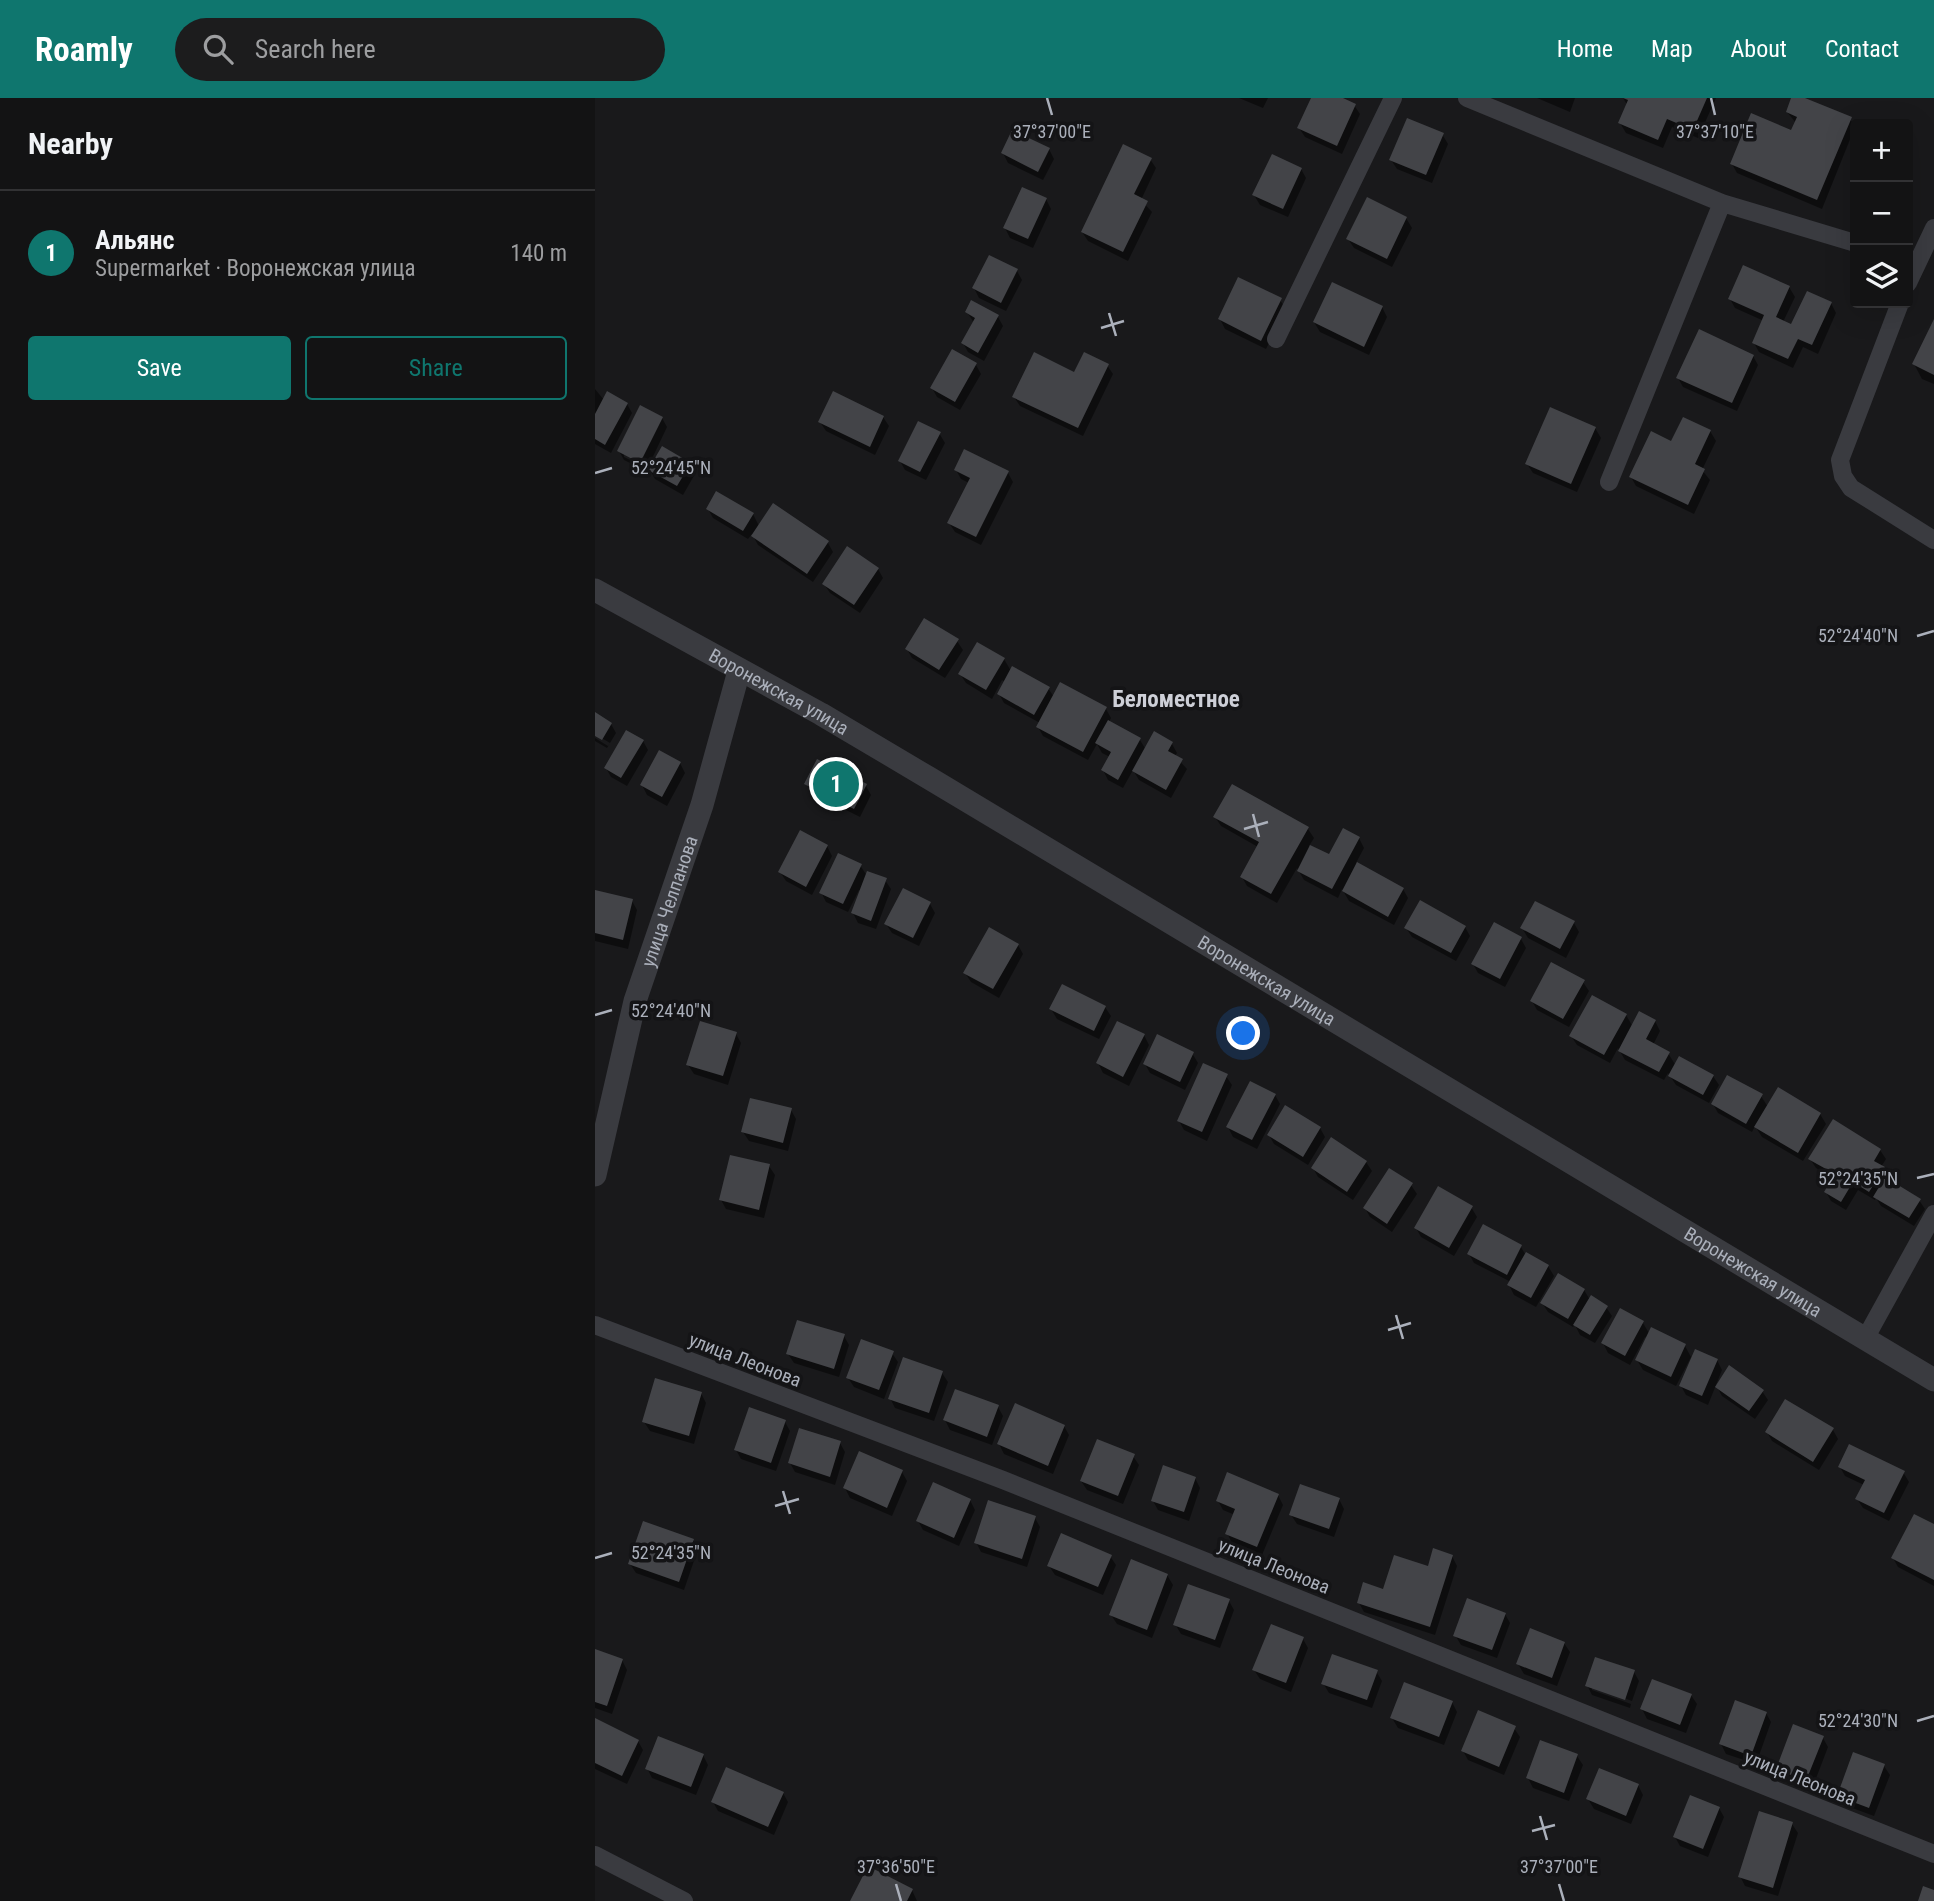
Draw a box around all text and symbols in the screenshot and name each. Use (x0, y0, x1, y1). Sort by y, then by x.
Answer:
search box (175, 18, 665, 81)
text: Roamly (35, 30, 133, 69)
icon: search (199, 30, 237, 68)
text: Search here (255, 34, 376, 64)
text: Home (1557, 35, 1613, 63)
text: Map (1651, 35, 1693, 63)
text: About (1731, 35, 1787, 63)
text: Contact (1825, 35, 1899, 63)
map controls (1850, 119, 1913, 308)
button: + (1850, 119, 1913, 182)
text: 37°37'00"E (1013, 121, 1091, 142)
text: 37°37'10"E (1676, 121, 1754, 142)
text: Nearby (28, 126, 113, 161)
button: − (1850, 182, 1913, 245)
text: Альянс (95, 225, 174, 255)
text: 1 (45, 240, 57, 267)
text: 140 m (510, 240, 567, 267)
button: layers (1850, 245, 1913, 308)
text: Supermarket · Воронежская улица (95, 255, 416, 282)
button: Save (28, 336, 291, 400)
button: Share (305, 336, 567, 400)
text: 52°24'45"N (631, 457, 711, 478)
text: 52°24'40"N (1818, 625, 1898, 646)
street label: Воронежская улица (705, 643, 853, 739)
district label: Беломестное (1112, 686, 1240, 713)
pin: 1 (813, 758, 859, 810)
street label: улица Челпанова (636, 833, 702, 970)
street label: Воронежская улица (1194, 930, 1340, 1030)
text: 52°24'40"N (631, 1000, 711, 1021)
your location (1226, 1016, 1260, 1050)
text: 52°24'35"N (1818, 1168, 1898, 1189)
street label: Воронежская улица (1680, 1222, 1826, 1322)
street label: улица Леонова (686, 1328, 804, 1392)
street label: улица Леонова (1215, 1533, 1333, 1599)
text: 52°24'35"N (631, 1542, 711, 1563)
text: 52°24'30"N (1818, 1710, 1898, 1731)
street label: улица Леонова (1741, 1745, 1859, 1811)
text: 37°36'50"E (857, 1856, 935, 1877)
text: 37°37'00"E (1520, 1856, 1598, 1877)

